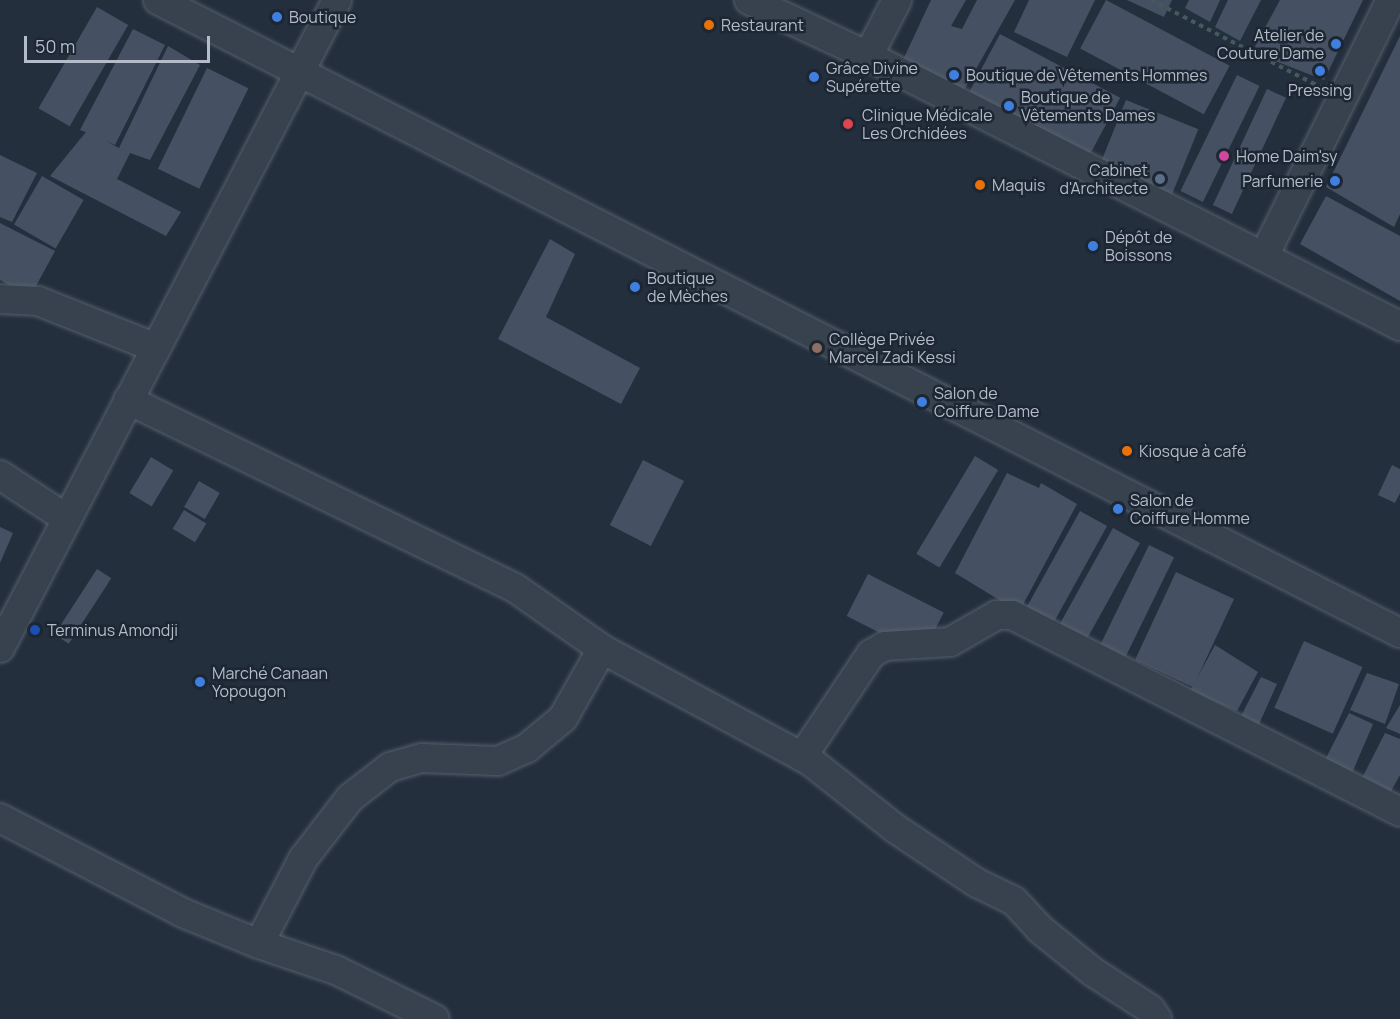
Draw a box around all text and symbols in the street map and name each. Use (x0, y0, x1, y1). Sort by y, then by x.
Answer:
place label: Boutique (289, 7, 356, 27)
marker: Boutique (270, 10, 284, 24)
place label: Restaurant (721, 15, 804, 35)
marker: Restaurant (702, 18, 716, 32)
scale bar (27, 24, 213, 62)
place label: Atelier de Couture Dame (1217, 25, 1324, 63)
text: 50 m (35, 34, 75, 58)
marker: Atelier de Couture Dame (1329, 37, 1343, 51)
place label: Grâce Divine Supérette (826, 58, 918, 96)
marker: Pressing (1313, 64, 1327, 78)
place label: Boutique de Vêtements Hommes (966, 65, 1207, 85)
marker: Boutique de Vêtements Hommes (947, 68, 961, 82)
marker: Grâce Divine Supérette (807, 70, 821, 84)
place label: Pressing (1288, 80, 1352, 100)
place label: Boutique de Vêtements Dames (1021, 87, 1156, 125)
marker: Boutique de Vêtements Dames (1002, 99, 1016, 113)
place label: Clinique Médicale Les Orchidées (862, 105, 992, 143)
marker: Clinique Médicale Les Orchidées (839, 115, 857, 133)
place label: Home Daim'sy (1236, 146, 1337, 166)
marker: Home Daim'sy (1217, 149, 1231, 163)
place label: Cabinet d'Architecte (1059, 160, 1148, 198)
place label: Parfumerie (1242, 171, 1323, 191)
marker: Cabinet d'Architecte (1153, 172, 1167, 186)
marker: Parfumerie (1328, 174, 1342, 188)
place label: Maquis (992, 175, 1045, 195)
marker: Maquis (973, 178, 987, 192)
place label: Dépôt de Boissons (1105, 227, 1172, 265)
marker: Dépôt de Boissons (1086, 239, 1100, 253)
place label: Boutique de Mèches (647, 268, 728, 306)
marker: Boutique de Mèches (628, 280, 642, 294)
place label: Collège Privée Marcel Zadi Kessi (829, 329, 956, 367)
marker: Collège Privée Marcel Zadi Kessi (810, 341, 824, 355)
place label: Salon de Coiffure Dame (934, 383, 1039, 421)
marker: Salon de Coiffure Dame (915, 395, 929, 409)
place label: Kiosque à café (1139, 441, 1246, 461)
marker: Kiosque à café (1120, 444, 1134, 458)
place label: Salon de Coiffure Homme (1130, 490, 1250, 528)
marker: Salon de Coiffure Homme (1111, 502, 1125, 516)
place label: Terminus Amondji (47, 620, 178, 640)
marker: Terminus Amondji (28, 623, 42, 637)
place label: Marché Canaan Yopougon (212, 663, 328, 701)
marker: Marché Canaan Yopougon (193, 675, 207, 689)

